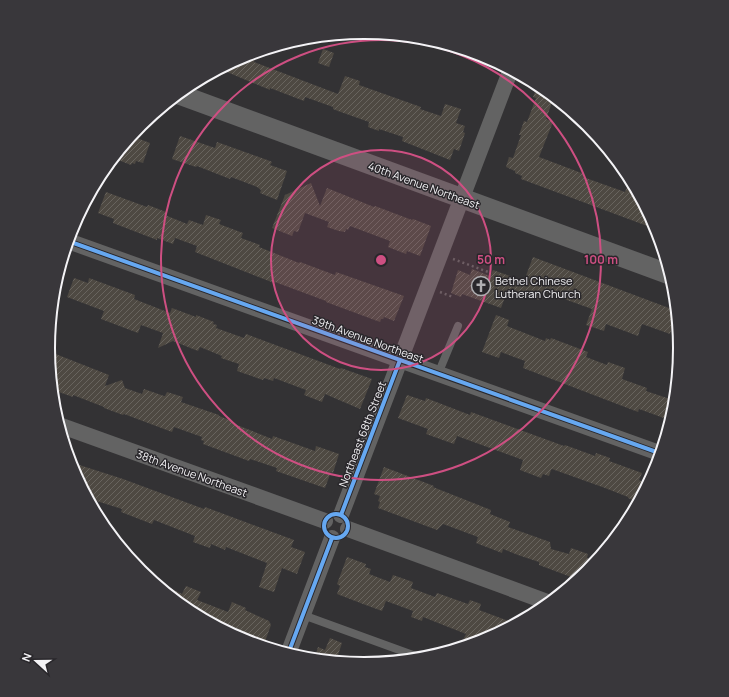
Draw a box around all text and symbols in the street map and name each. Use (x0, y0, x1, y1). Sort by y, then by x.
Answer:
street label: 40th Avenue Northeast (366, 158, 482, 212)
text: 50 m (477, 251, 505, 268)
text: 100 m (584, 251, 618, 268)
centre of rings (374, 253, 388, 267)
place label: Bethel Chinese Lutheran Church (495, 273, 581, 301)
church icon: Bethel Chinese Lutheran Church (470, 275, 492, 297)
street label: 39th Avenue Northeast (310, 312, 426, 366)
street label: Northeast 68th Street (335, 379, 389, 489)
street label: 38th Avenue Northeast (134, 446, 250, 500)
north arrow (16, 641, 56, 681)
text: N (18, 651, 35, 664)

